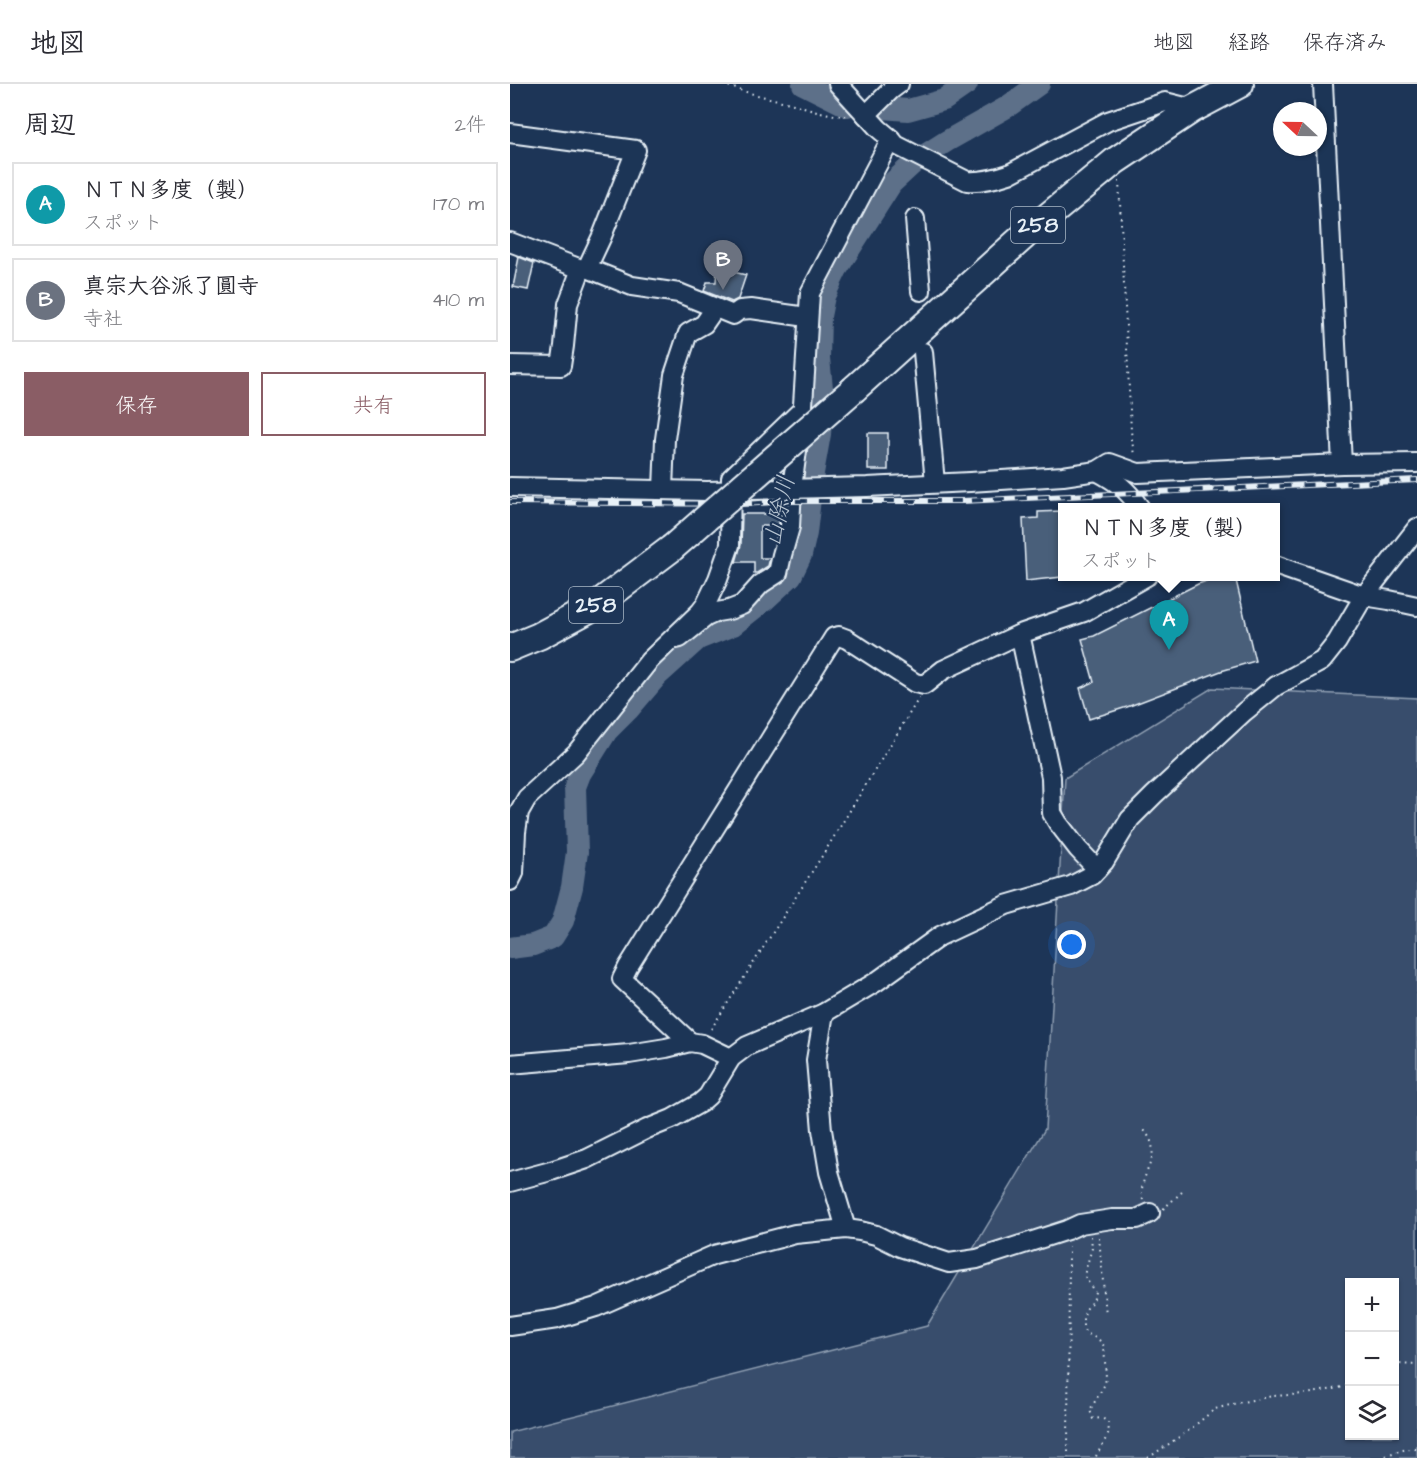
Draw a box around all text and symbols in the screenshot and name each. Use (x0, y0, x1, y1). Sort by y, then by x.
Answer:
text: 地図 (30, 24, 86, 63)
text: 地図 (1153, 28, 1195, 57)
text: 経路 (1228, 28, 1270, 57)
text: 保存済み (1303, 28, 1387, 57)
north arrow (1273, 102, 1327, 156)
text: 周辺 (24, 107, 76, 143)
text: 2件 (455, 111, 486, 139)
text: ＮＴＮ多度（製） (83, 175, 259, 206)
text: A (39, 190, 52, 218)
text: 170 m (433, 190, 484, 218)
road number: 258 (1011, 207, 1065, 243)
text: スポット (83, 209, 163, 237)
pin: B (704, 240, 742, 290)
text: 真宗大谷派了圓寺 (83, 271, 259, 302)
text: B (38, 286, 53, 314)
text: 410 m (432, 286, 484, 314)
text: 寺社 (83, 305, 123, 333)
button: 保存 (24, 372, 249, 436)
button: 共有 (261, 372, 486, 436)
water label: 山除川 (756, 472, 804, 550)
popup (1058, 503, 1280, 581)
text: ＮＴＮ多度（製） (1081, 513, 1257, 544)
text: スポット (1081, 547, 1161, 575)
road number: 258 (569, 587, 623, 623)
pin: A (1150, 600, 1188, 650)
your location (1057, 930, 1086, 959)
map controls (1345, 1278, 1399, 1440)
button: + (1345, 1278, 1399, 1332)
button: − (1345, 1332, 1399, 1386)
button: layers (1345, 1386, 1399, 1440)

